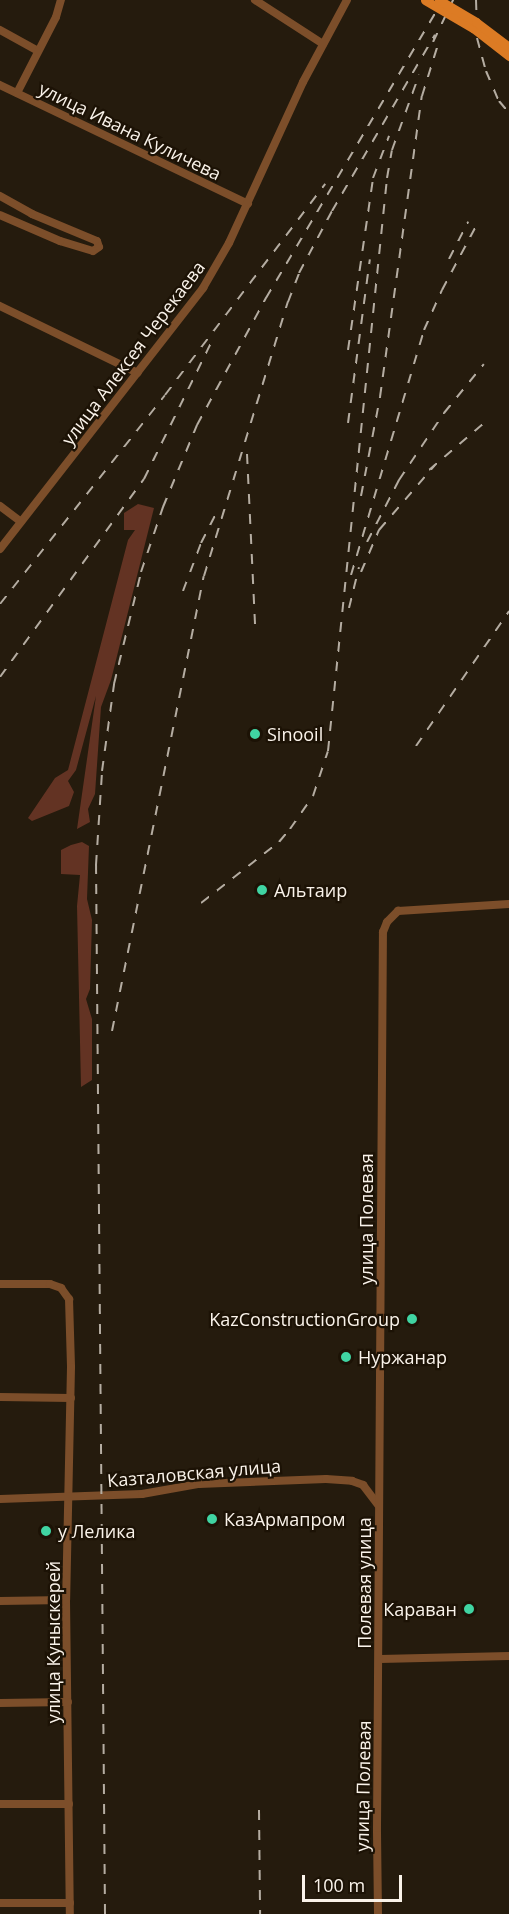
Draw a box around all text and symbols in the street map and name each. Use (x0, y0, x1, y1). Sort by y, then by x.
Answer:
street label: улица Ивана Куличева (35, 77, 225, 185)
street label: улица Алексея Черекаева (57, 257, 209, 449)
place label: Sinooil (267, 723, 323, 745)
marker: Sinooil (248, 727, 262, 741)
place label: Альтаир (274, 879, 347, 901)
marker: Альтаир (255, 883, 269, 897)
street label: улица Полевая (355, 1153, 377, 1285)
place label: KazConstructionGroup (209, 1308, 400, 1330)
marker: KazConstructionGroup (405, 1312, 419, 1326)
place label: Нуржанар (358, 1346, 447, 1368)
marker: Нуржанар (339, 1350, 353, 1364)
street label: Казталовская улица (106, 1455, 282, 1491)
place label: КазАрмапром (224, 1508, 345, 1530)
marker: КазАрмапром (205, 1512, 219, 1526)
street label: Полевая улица (353, 1517, 375, 1649)
place label: у Лелика (58, 1520, 136, 1542)
marker: у Лелика (39, 1524, 53, 1538)
street label: улица Куныскерей (42, 1561, 64, 1723)
place label: Караван (383, 1598, 457, 1620)
marker: Караван (462, 1602, 476, 1616)
street label: улица Полевая (351, 1720, 375, 1852)
scale bar (305, 1863, 406, 1901)
text: 100 m (313, 1873, 365, 1897)

